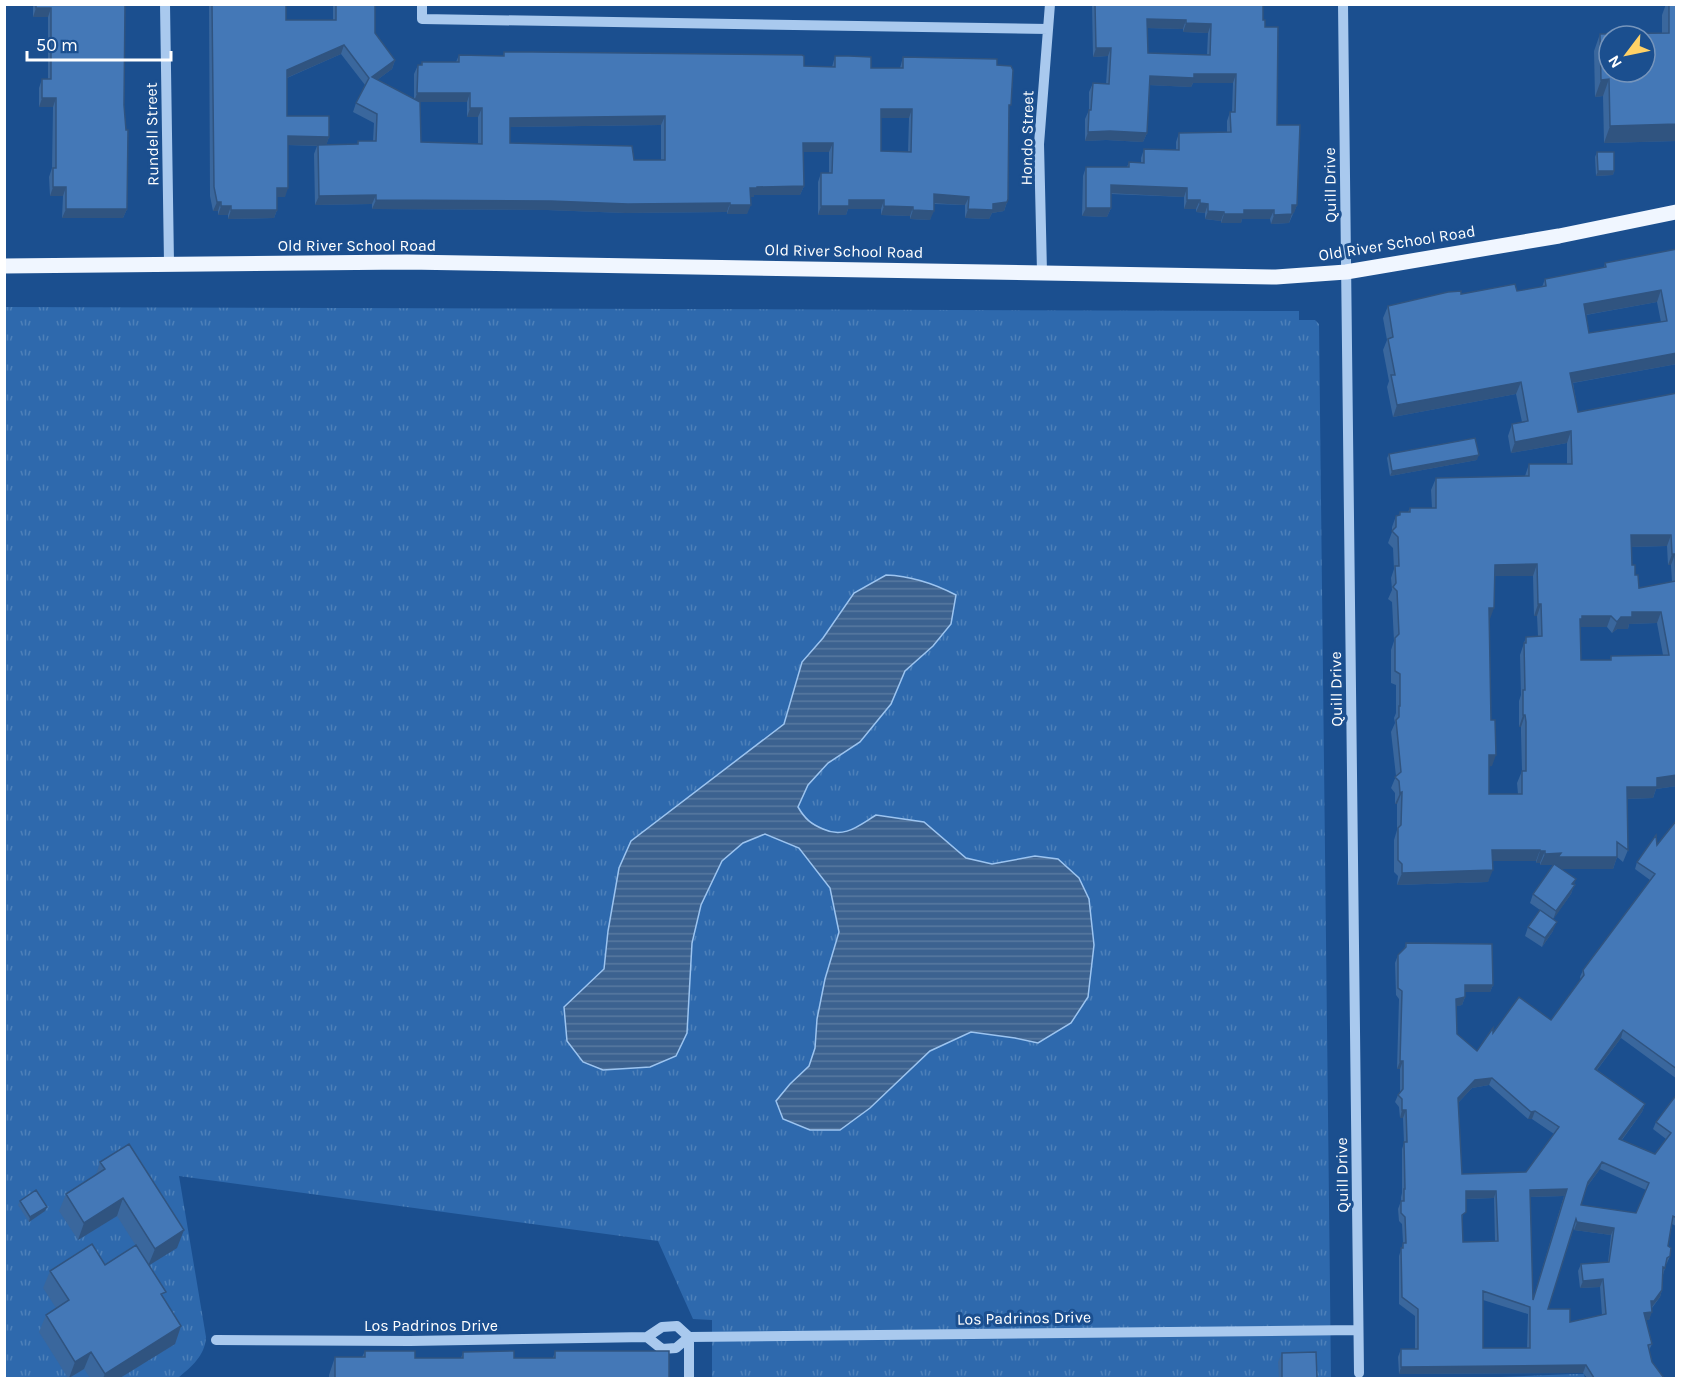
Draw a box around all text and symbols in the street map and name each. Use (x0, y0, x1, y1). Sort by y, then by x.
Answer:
scale bar (27, 24, 171, 62)
north arrow (1597, 24, 1657, 84)
text: 50 m (36, 34, 78, 56)
text: N (1604, 52, 1626, 72)
street label: Rundell Street (142, 82, 162, 186)
street label: Hondo Street (1017, 90, 1037, 186)
street label: Quill Drive (1320, 147, 1340, 223)
street label: Old River School Road (1317, 221, 1477, 265)
street label: Old River School Road (278, 236, 436, 255)
street label: Old River School Road (765, 240, 923, 262)
street label: Quill Drive (1326, 651, 1346, 727)
street label: Quill Drive (1332, 1137, 1352, 1213)
street label: Los Padrinos Drive (957, 1307, 1091, 1329)
street label: Los Padrinos Drive (364, 1316, 498, 1335)

